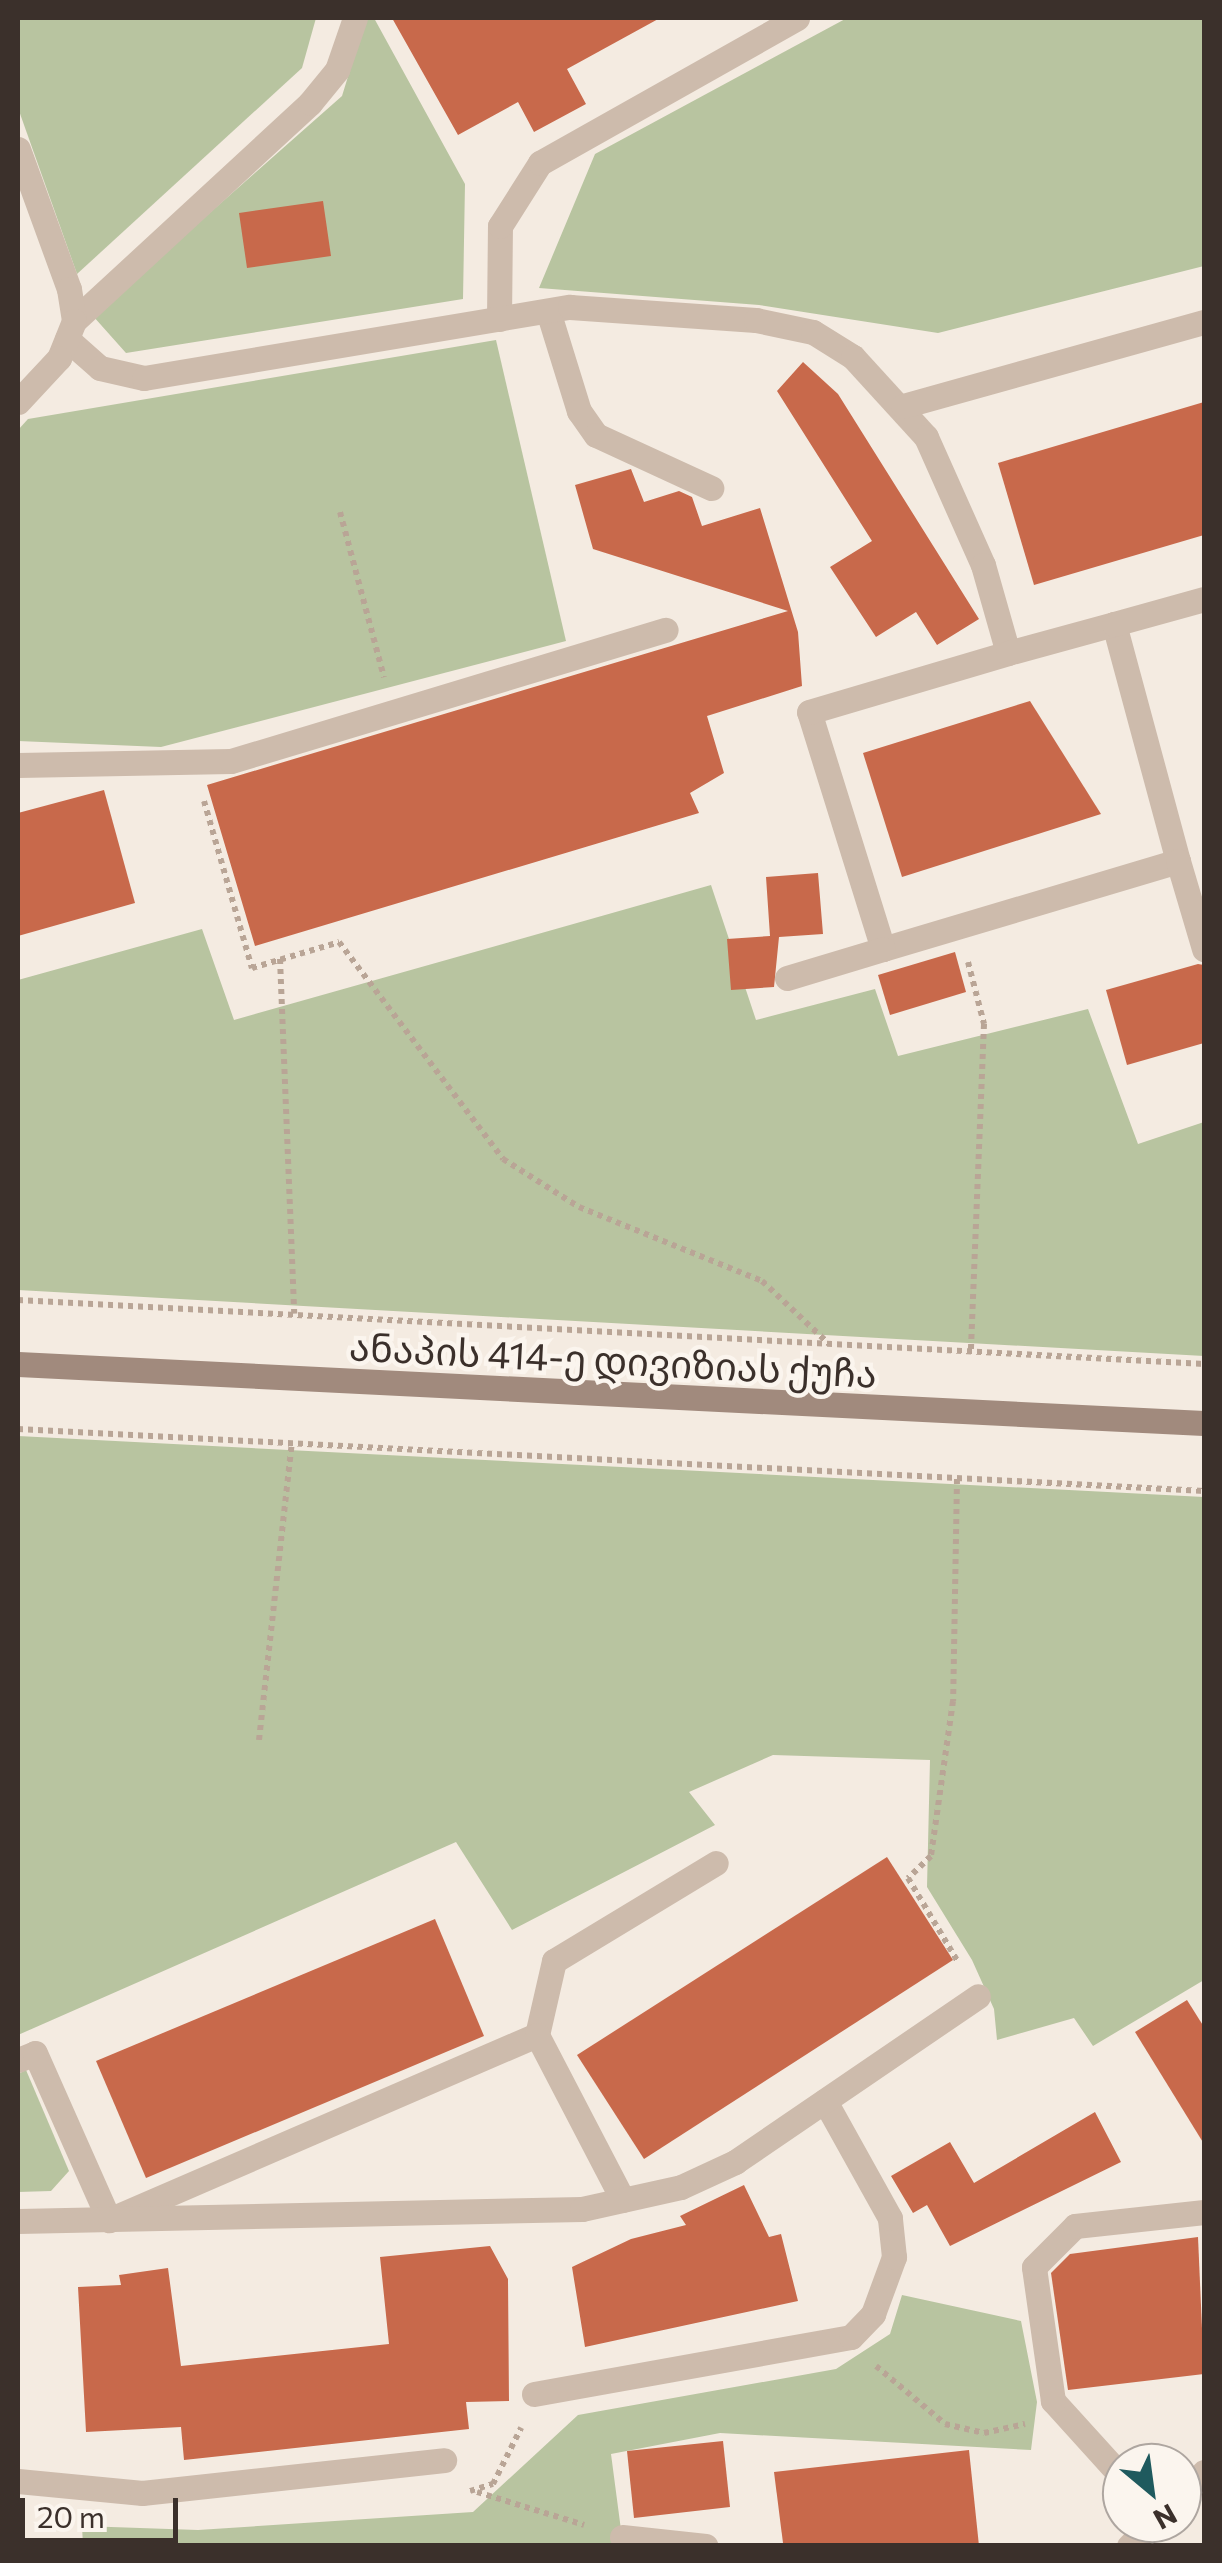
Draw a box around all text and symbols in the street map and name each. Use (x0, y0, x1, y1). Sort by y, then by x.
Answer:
street label: ანაპის 414-ე დივიზიას ქუჩა (348, 1322, 878, 1396)
north arrow (1102, 2443, 1202, 2543)
scale bar (25, 2478, 182, 2540)
text: 20 m (37, 2497, 105, 2534)
text: N (1148, 2498, 1183, 2537)

